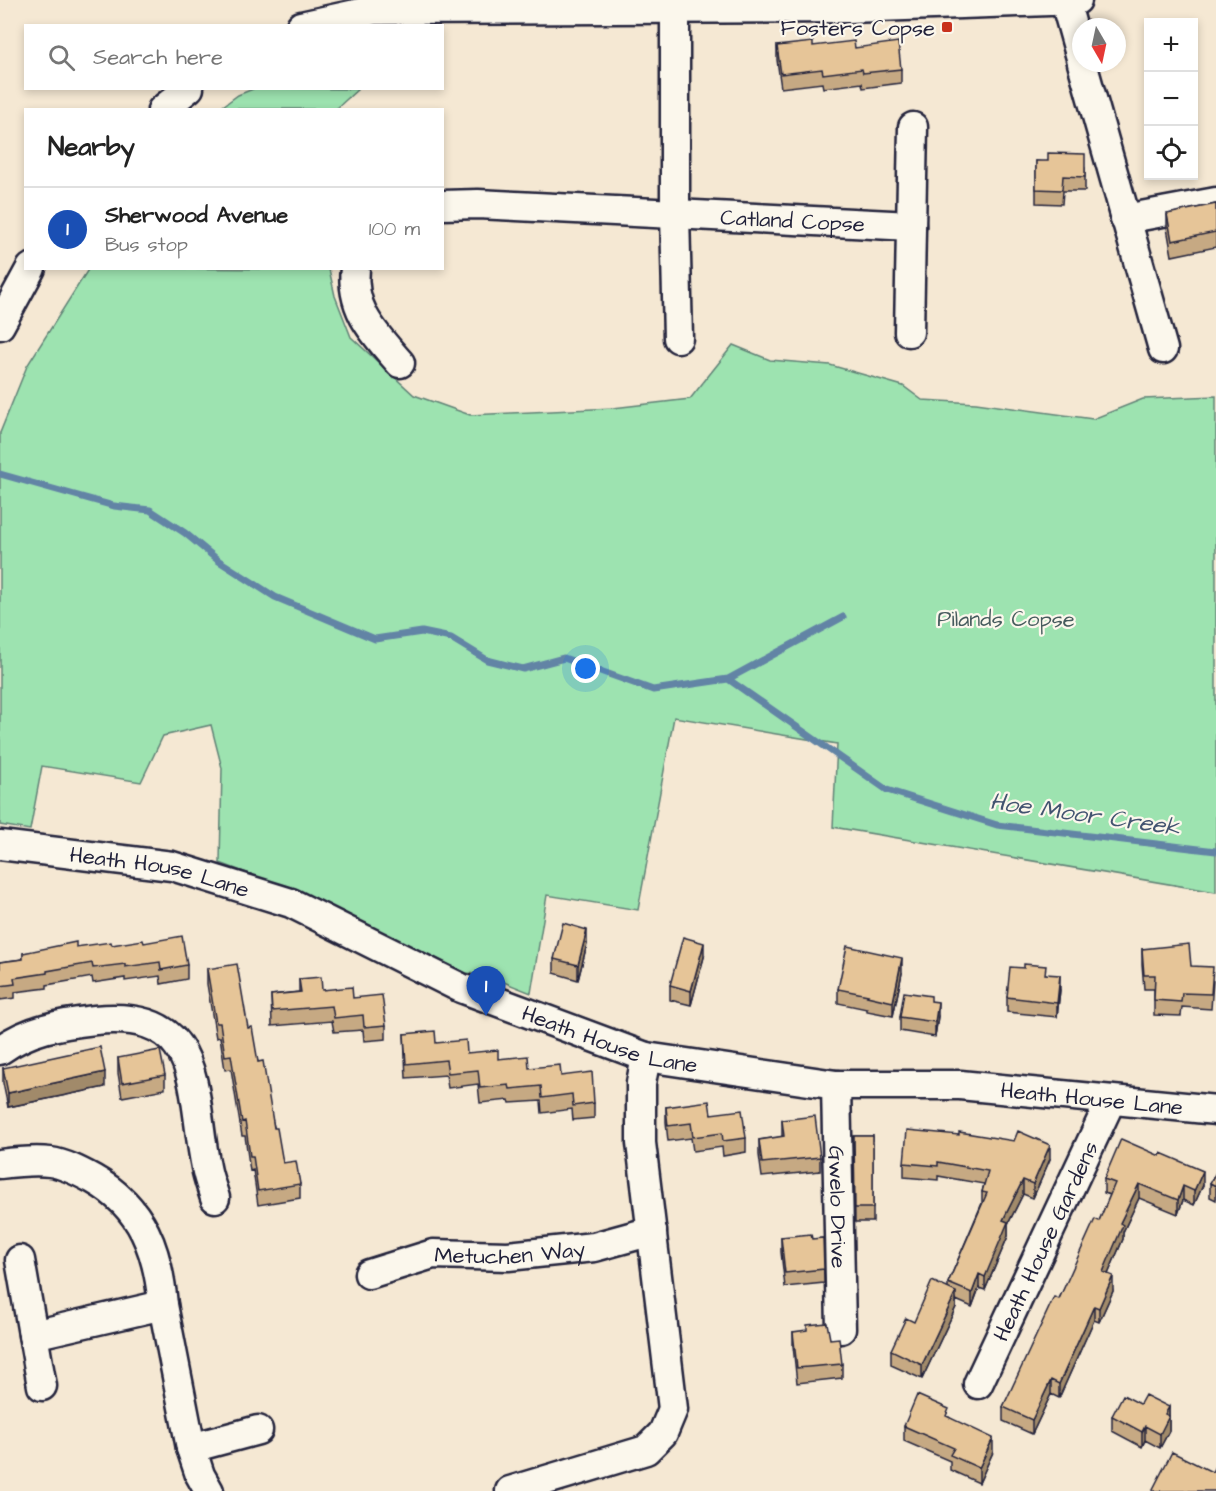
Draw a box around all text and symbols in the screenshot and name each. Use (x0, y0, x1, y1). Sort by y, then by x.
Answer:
place label: Fosters Copse (780, 13, 935, 44)
north arrow (1072, 18, 1126, 72)
map controls (1144, 18, 1198, 180)
button: + (1144, 18, 1198, 72)
marker: Fosters Copse (940, 20, 954, 34)
search box (24, 24, 444, 90)
icon: search (45, 41, 78, 74)
text: Search here (93, 42, 223, 73)
button: − (1144, 72, 1198, 126)
button: locate (1144, 126, 1198, 180)
text: Nearby (48, 129, 135, 165)
text: Sherwood Avenue (105, 200, 288, 231)
street label: Catland Copse (720, 202, 866, 241)
text: 1 (66, 215, 69, 243)
text: 100 m (369, 215, 420, 243)
text: Bus stop (105, 231, 188, 259)
park label: Pilands Copse (937, 604, 1075, 635)
your location (571, 654, 600, 683)
water label: Hoe Moor Creek (988, 785, 1183, 845)
street label: Heath House Lane (68, 840, 253, 906)
pin: 1 (466, 966, 506, 1016)
street label: Heath House Lane (517, 998, 700, 1081)
street label: Heath House Lane (999, 1075, 1184, 1124)
street label: Heath House Gardens (986, 1136, 1107, 1347)
street label: Gwelo Drive (820, 1145, 854, 1269)
street label: Metuchen Way (434, 1234, 587, 1273)

